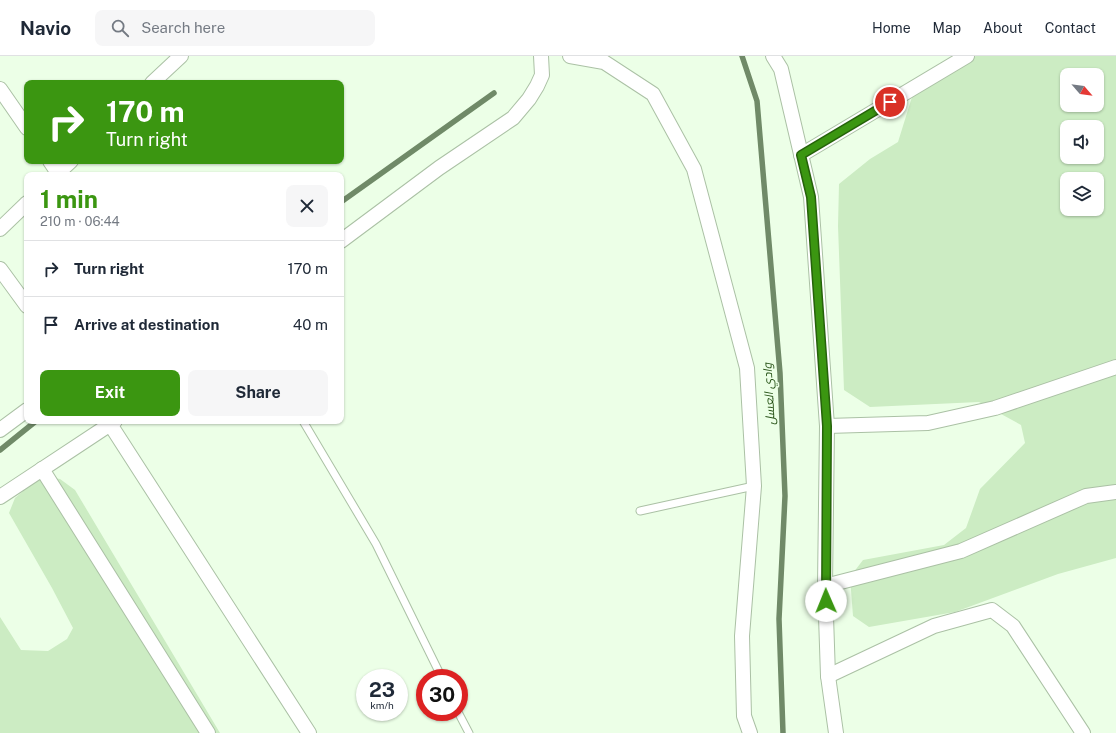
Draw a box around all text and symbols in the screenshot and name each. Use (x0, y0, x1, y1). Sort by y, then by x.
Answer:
search box (95, 10, 375, 46)
text: Navio (20, 17, 71, 39)
icon: search (109, 17, 131, 39)
text: Search here (141, 19, 225, 36)
text: Home (872, 20, 911, 36)
text: Map (933, 20, 961, 36)
text: About (983, 20, 1023, 36)
text: Contact (1045, 20, 1096, 36)
north arrow (1060, 68, 1104, 112)
map controls (1060, 68, 1104, 216)
pin (873, 85, 907, 119)
icon: arrive (879, 91, 901, 113)
text: 170 m (106, 95, 185, 128)
icon: right (40, 96, 92, 148)
button: sound (1060, 120, 1104, 164)
text: Turn right (106, 129, 188, 150)
button: layers (1060, 172, 1104, 216)
text: 1 min (40, 185, 98, 213)
button: close (286, 185, 328, 227)
text: 210 m · 06:44 (40, 214, 120, 229)
icon: right (40, 258, 62, 280)
text: Turn right (74, 260, 144, 277)
text: 170 m (287, 260, 328, 277)
icon: arrive (40, 314, 62, 336)
text: Arrive at destination (74, 316, 219, 333)
text: 40 m (293, 316, 328, 333)
water label: وادي العسل (760, 361, 781, 425)
button: Exit (40, 370, 180, 416)
button: Share (188, 370, 328, 416)
position arrow (805, 580, 847, 622)
speed limit sign: 30 (416, 669, 468, 721)
text: 23 (369, 678, 395, 702)
text: km/h (370, 699, 394, 711)

